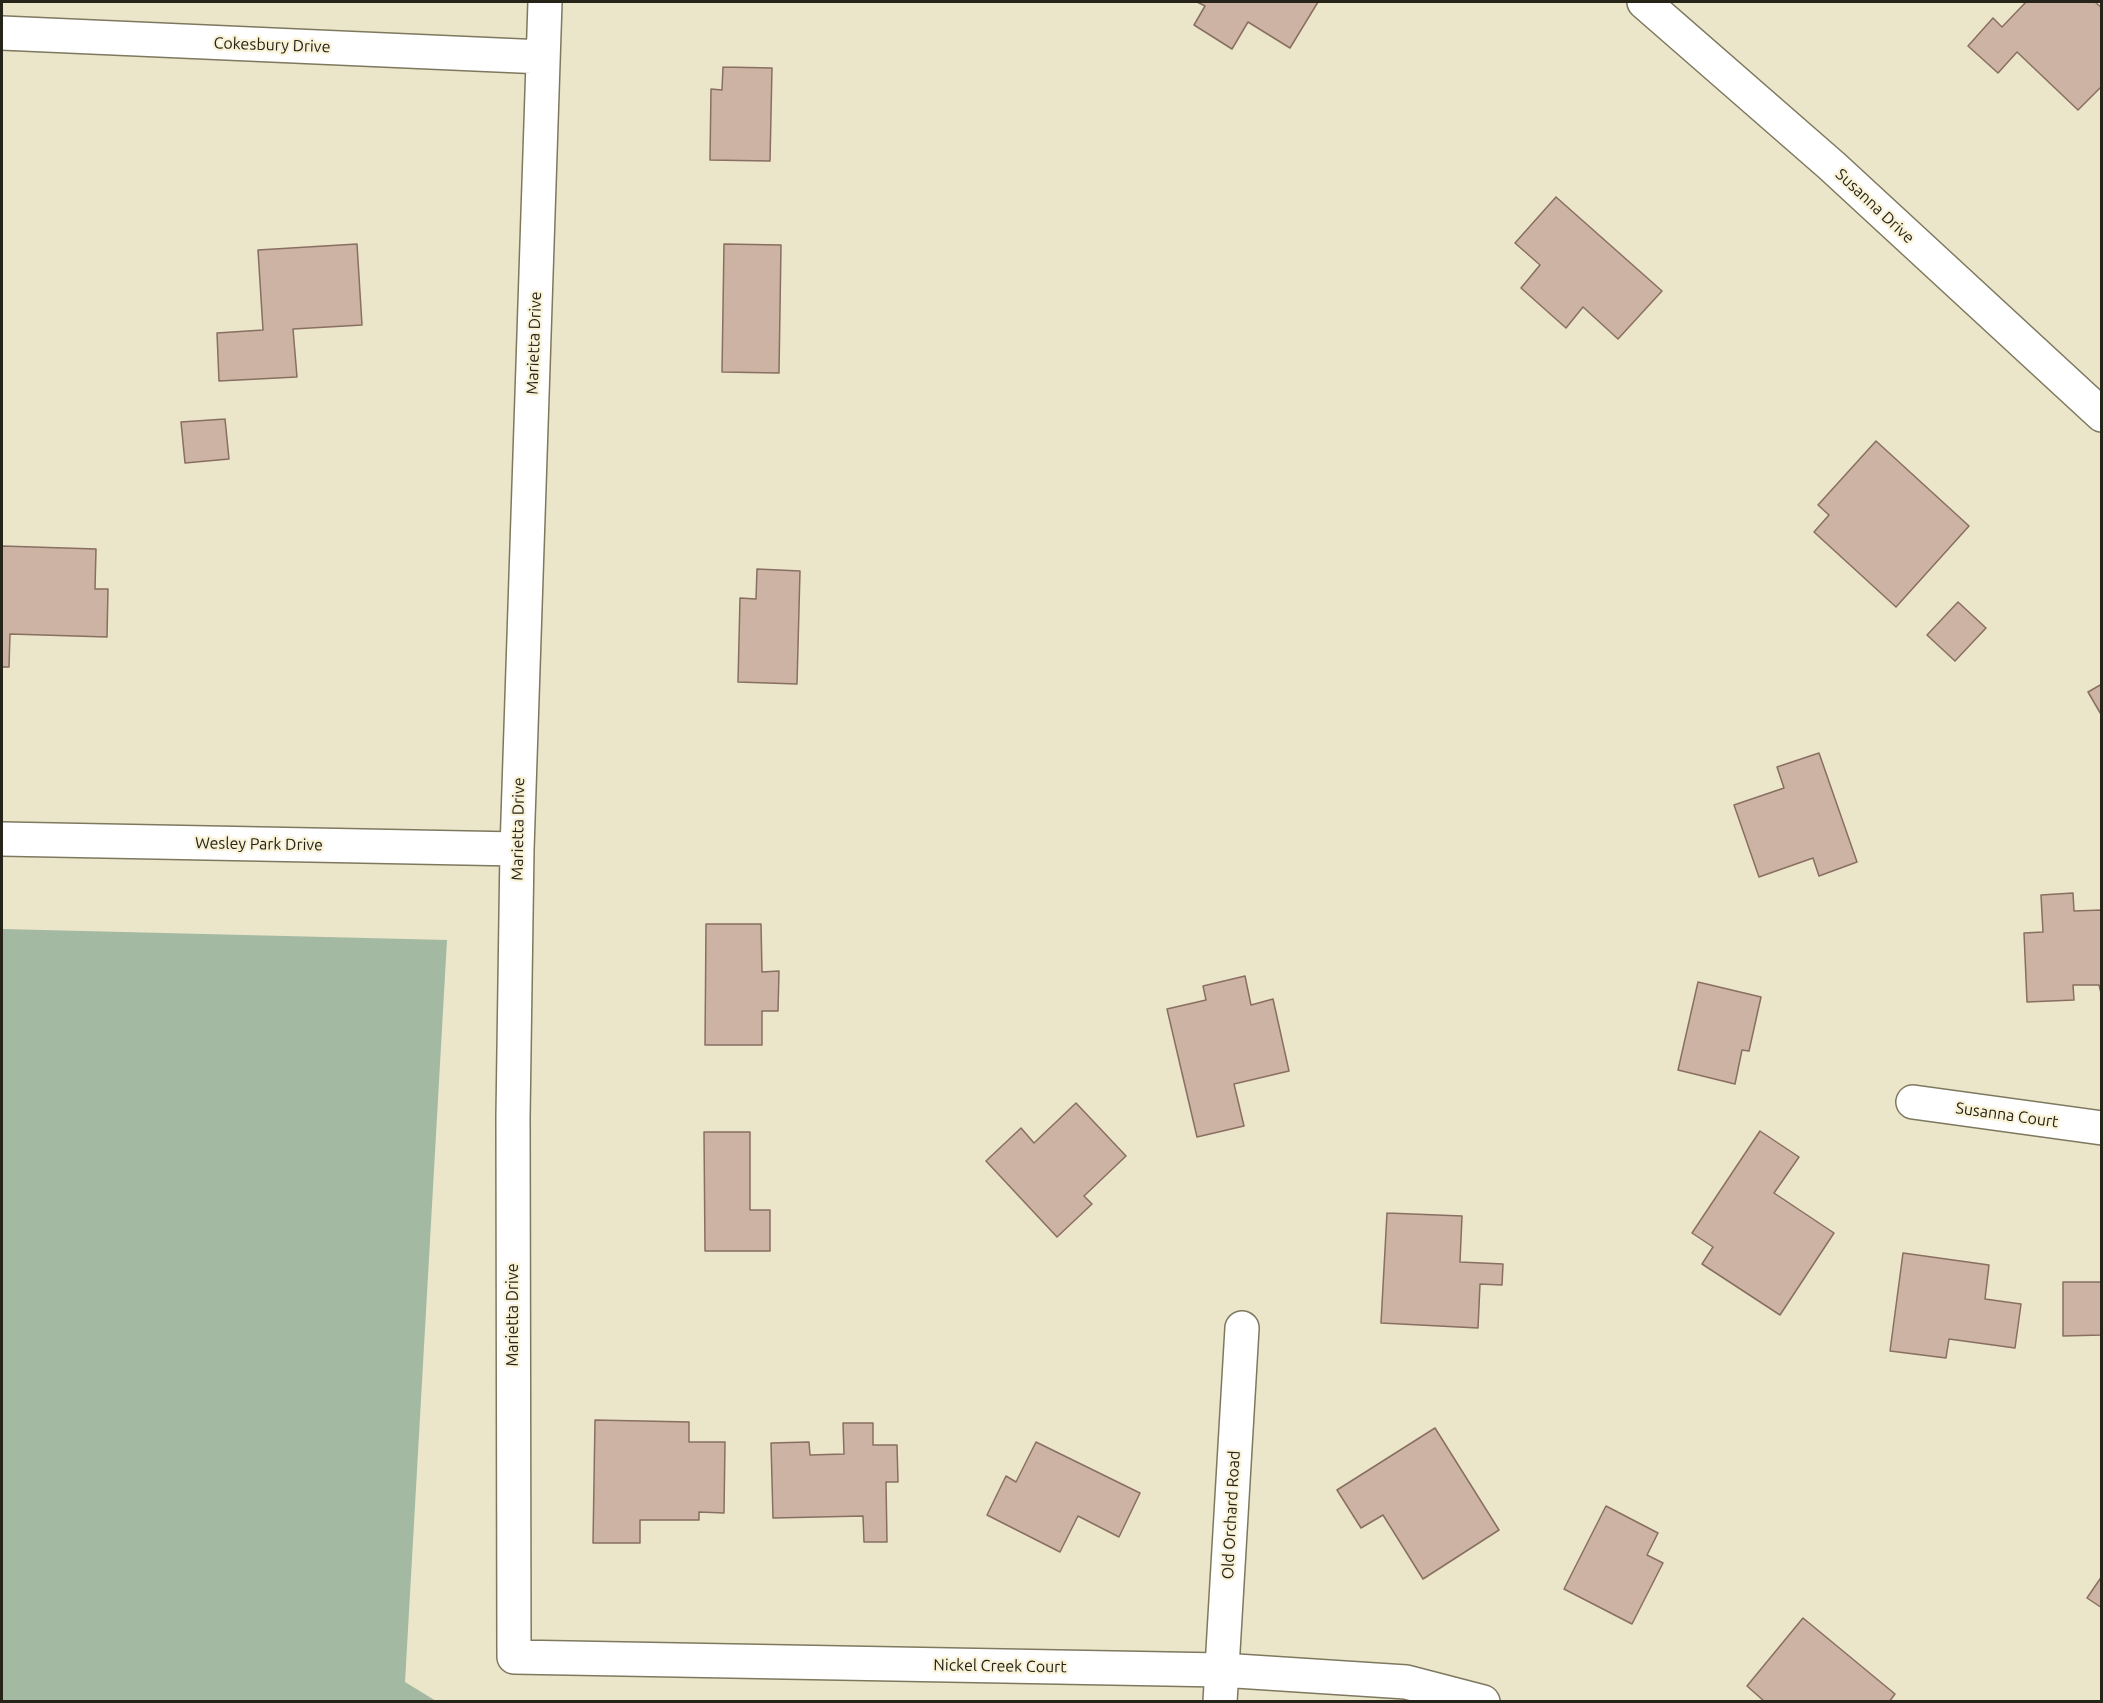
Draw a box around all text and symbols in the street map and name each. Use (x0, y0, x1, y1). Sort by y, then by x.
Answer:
street label: Cokesbury Drive (213, 33, 331, 57)
street label: Susanna Drive (1832, 165, 1918, 247)
street label: Marietta Drive (523, 291, 545, 395)
street label: Marietta Drive (508, 777, 528, 881)
street label: Wesley Park Drive (195, 833, 323, 855)
street label: Susanna Court (1954, 1098, 2060, 1132)
street label: Marietta Drive (503, 1263, 523, 1367)
street label: Old Orchard Road (1218, 1450, 1244, 1580)
street label: Nickel Creek Court (933, 1655, 1067, 1677)

